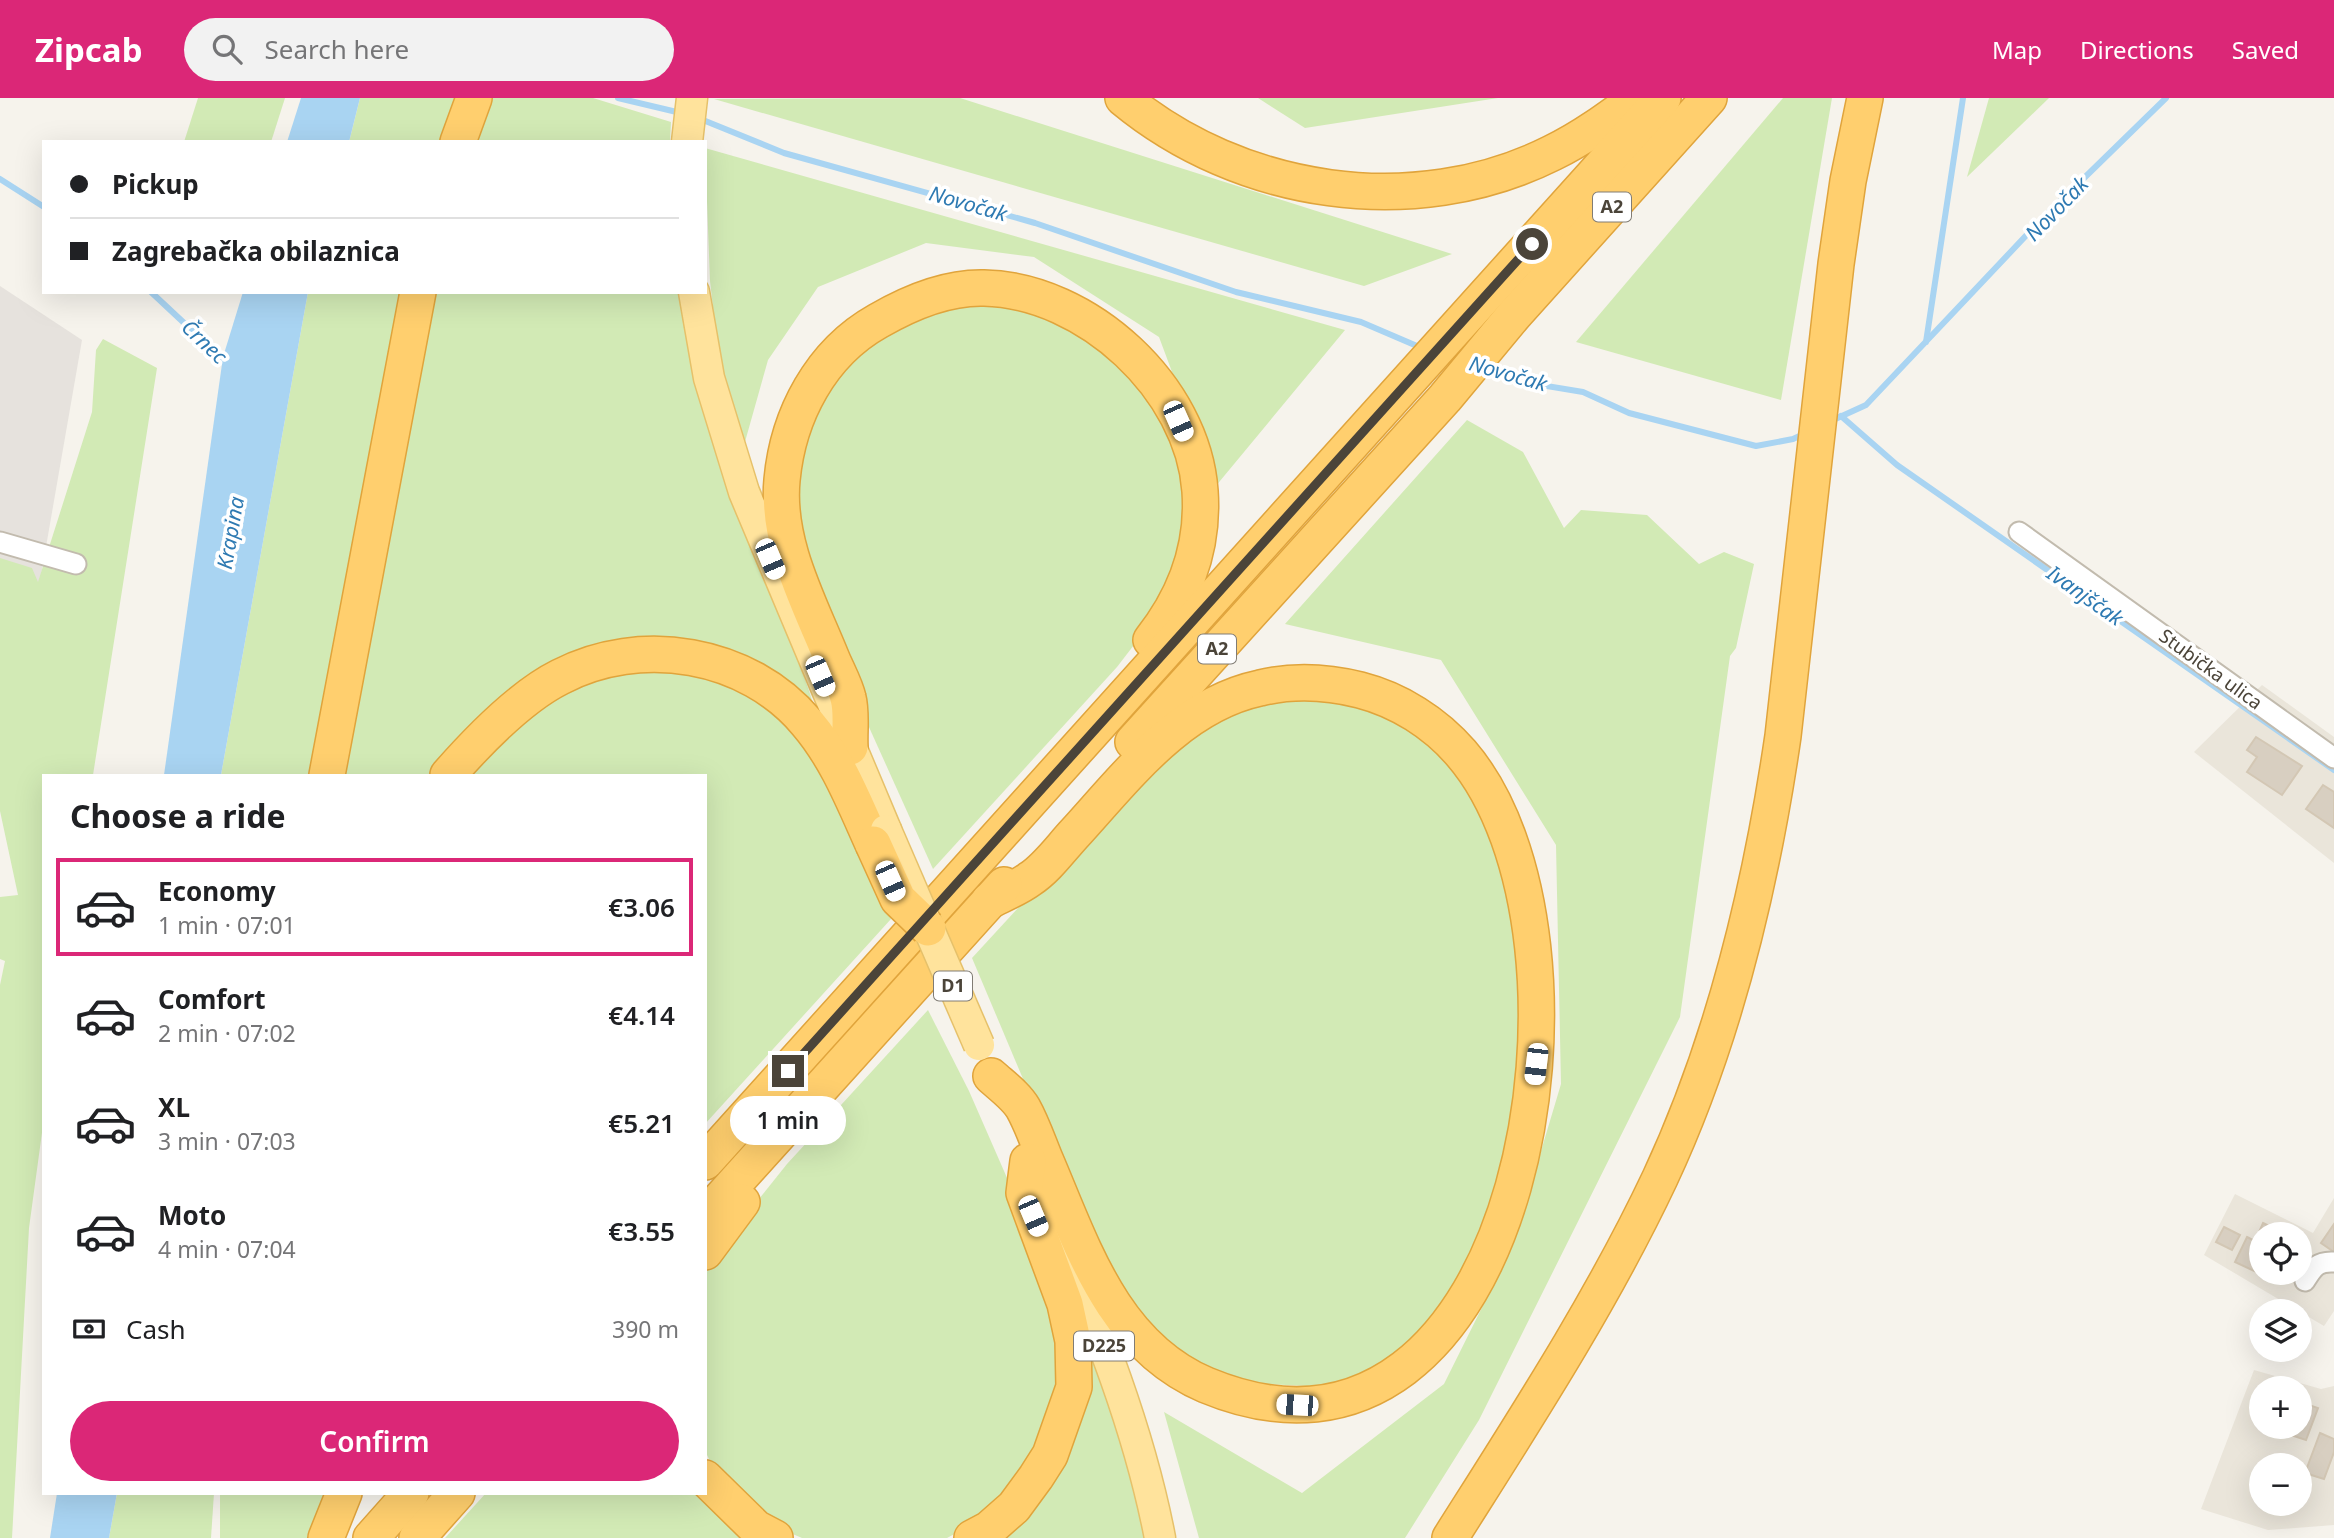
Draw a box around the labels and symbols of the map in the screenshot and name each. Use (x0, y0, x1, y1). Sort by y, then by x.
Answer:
water label: Novočak (2019, 169, 2095, 247)
water label: Novočak (926, 179, 1012, 228)
road number: A2 (1593, 192, 1631, 222)
route start (1516, 228, 1548, 260)
water label: Črnec (176, 313, 234, 370)
water label: Novočak (1466, 349, 1552, 398)
car (1160, 398, 1197, 444)
water label: Krapina (210, 494, 250, 571)
car (753, 536, 788, 582)
water label: Ivanjščak (2041, 558, 2131, 633)
street label: Stubička ulica (2154, 623, 2268, 715)
road number: A2 (1198, 634, 1236, 664)
car (803, 653, 838, 699)
car (872, 858, 909, 904)
road number: D1 (934, 972, 972, 1001)
car (1524, 1042, 1549, 1086)
route end (772, 1055, 804, 1087)
callout: 1 min (730, 1096, 846, 1144)
car (1016, 1193, 1051, 1239)
road number: D225 (1074, 1331, 1134, 1360)
car (1276, 1393, 1319, 1417)

